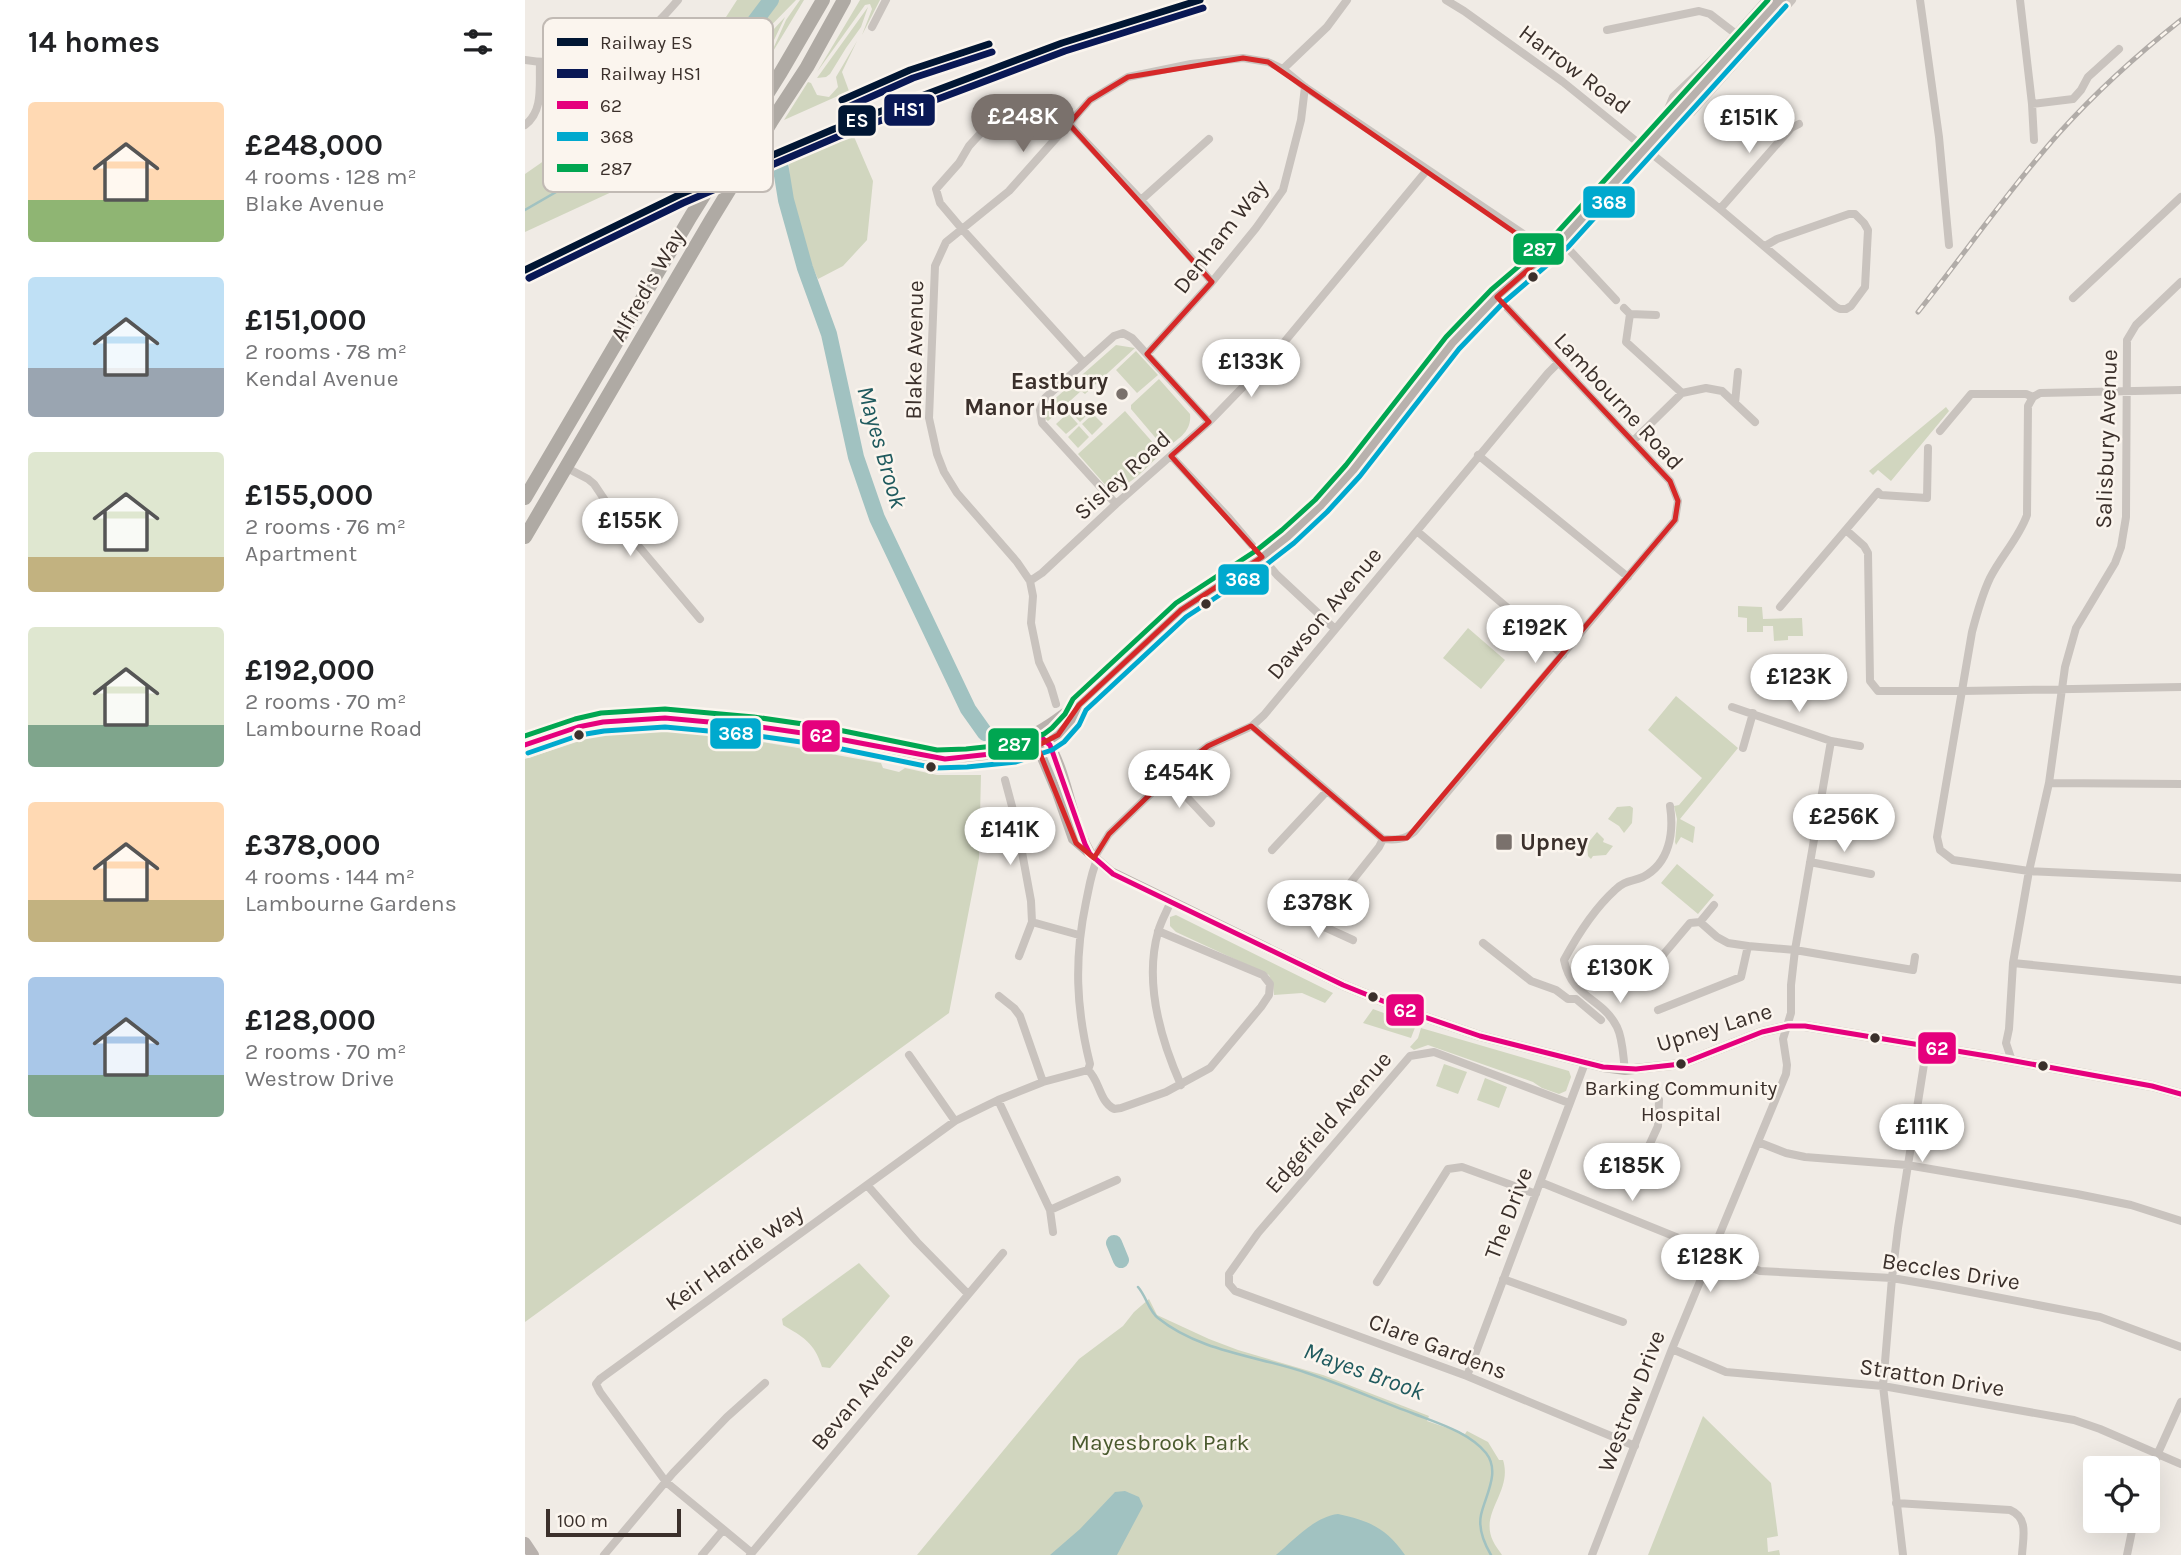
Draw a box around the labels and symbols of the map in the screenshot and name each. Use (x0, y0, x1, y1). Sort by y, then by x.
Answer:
legend (543, 18, 773, 192)
street label: Harrow Road (1514, 19, 1636, 120)
text: Railway ES (600, 32, 693, 54)
text: Railway HS1 (600, 63, 701, 85)
line badge: HS1 (883, 93, 936, 127)
pin: £248K (974, 94, 1072, 154)
text: 62 (600, 95, 622, 117)
pin: £151K (1700, 96, 1798, 155)
text: HS1 (893, 99, 925, 121)
line badge: ES (837, 104, 877, 137)
text: ES (845, 110, 869, 132)
text: 368 (600, 126, 634, 148)
text: 287 (600, 158, 632, 180)
street label: Denham Way (1167, 174, 1274, 299)
line badge: 368 (1582, 185, 1636, 219)
text: 368 (1591, 192, 1627, 214)
street label: Alfred's Way (604, 224, 691, 346)
line badge: 287 (1512, 232, 1565, 266)
text: 287 (1522, 239, 1556, 261)
unlabelled marker (1526, 270, 1540, 284)
street label: Blake Avenue (900, 280, 929, 420)
street label: Lambourne Road (1548, 327, 1689, 475)
pin: £133K (1202, 340, 1300, 399)
street label: Salisbury Avenue (2090, 349, 2123, 529)
place label: Eastbury Manor House (964, 368, 1108, 421)
water label: Mayes Brook (851, 383, 913, 512)
marker: Eastbury Manor House (1114, 386, 1130, 402)
street label: Sisley Road (1069, 425, 1176, 526)
pin: £155K (581, 498, 679, 558)
street label: Dawson Avenue (1261, 542, 1387, 685)
line badge: 368 (1217, 563, 1270, 596)
text: 368 (1225, 569, 1261, 591)
unlabelled marker (1199, 597, 1213, 611)
pin: £192K (1486, 606, 1584, 665)
pin: £123K (1750, 654, 1848, 714)
line badge: 368 (709, 717, 762, 750)
line badge: 62 (801, 719, 841, 753)
text: 368 (718, 723, 754, 745)
text: 62 (809, 725, 833, 747)
line badge: 287 (987, 727, 1040, 761)
unlabelled marker (572, 728, 586, 742)
text: 287 (997, 734, 1031, 756)
pin: £454K (1130, 750, 1228, 810)
unlabelled marker (924, 760, 938, 774)
pin: £256K (1795, 794, 1893, 854)
pin: £141K (961, 808, 1059, 867)
place label: Upney (1520, 829, 1588, 856)
marker: Upney (1494, 832, 1514, 852)
pin: £378K (1269, 880, 1367, 940)
pin: £130K (1571, 946, 1669, 1005)
unlabelled marker (1366, 990, 1380, 1004)
line badge: 62 (1385, 993, 1425, 1027)
street label: Upney Lane (1653, 997, 1775, 1058)
text: 62 (1393, 1000, 1417, 1022)
unlabelled marker (1868, 1031, 1882, 1045)
line badge: 62 (1917, 1031, 1957, 1065)
text: 62 (1925, 1038, 1949, 1060)
street label: Edgefield Avenue (1259, 1046, 1397, 1199)
marker: Barking Community Hospital (1674, 1057, 1688, 1071)
unlabelled marker (2036, 1059, 2050, 1073)
place label: Barking Community Hospital (1585, 1076, 1778, 1126)
pin: £111K (1873, 1104, 1971, 1164)
pin: £185K (1583, 1144, 1681, 1203)
street label: The Drive (1479, 1163, 1538, 1263)
street label: Keir Hardie Way (660, 1198, 809, 1316)
pin: £128K (1661, 1234, 1759, 1294)
street label: Beccles Drive (1880, 1247, 2022, 1296)
street label: Clare Gardens (1365, 1308, 1511, 1385)
street label: Bevan Avenue (805, 1327, 919, 1456)
street label: Westrow Drive (1592, 1327, 1671, 1476)
water label: Mayes Brook (1300, 1336, 1429, 1406)
street label: Stratton Drive (1857, 1353, 2006, 1402)
park label: Mayesbrook Park (1071, 1429, 1249, 1456)
scale bar (546, 1506, 681, 1538)

